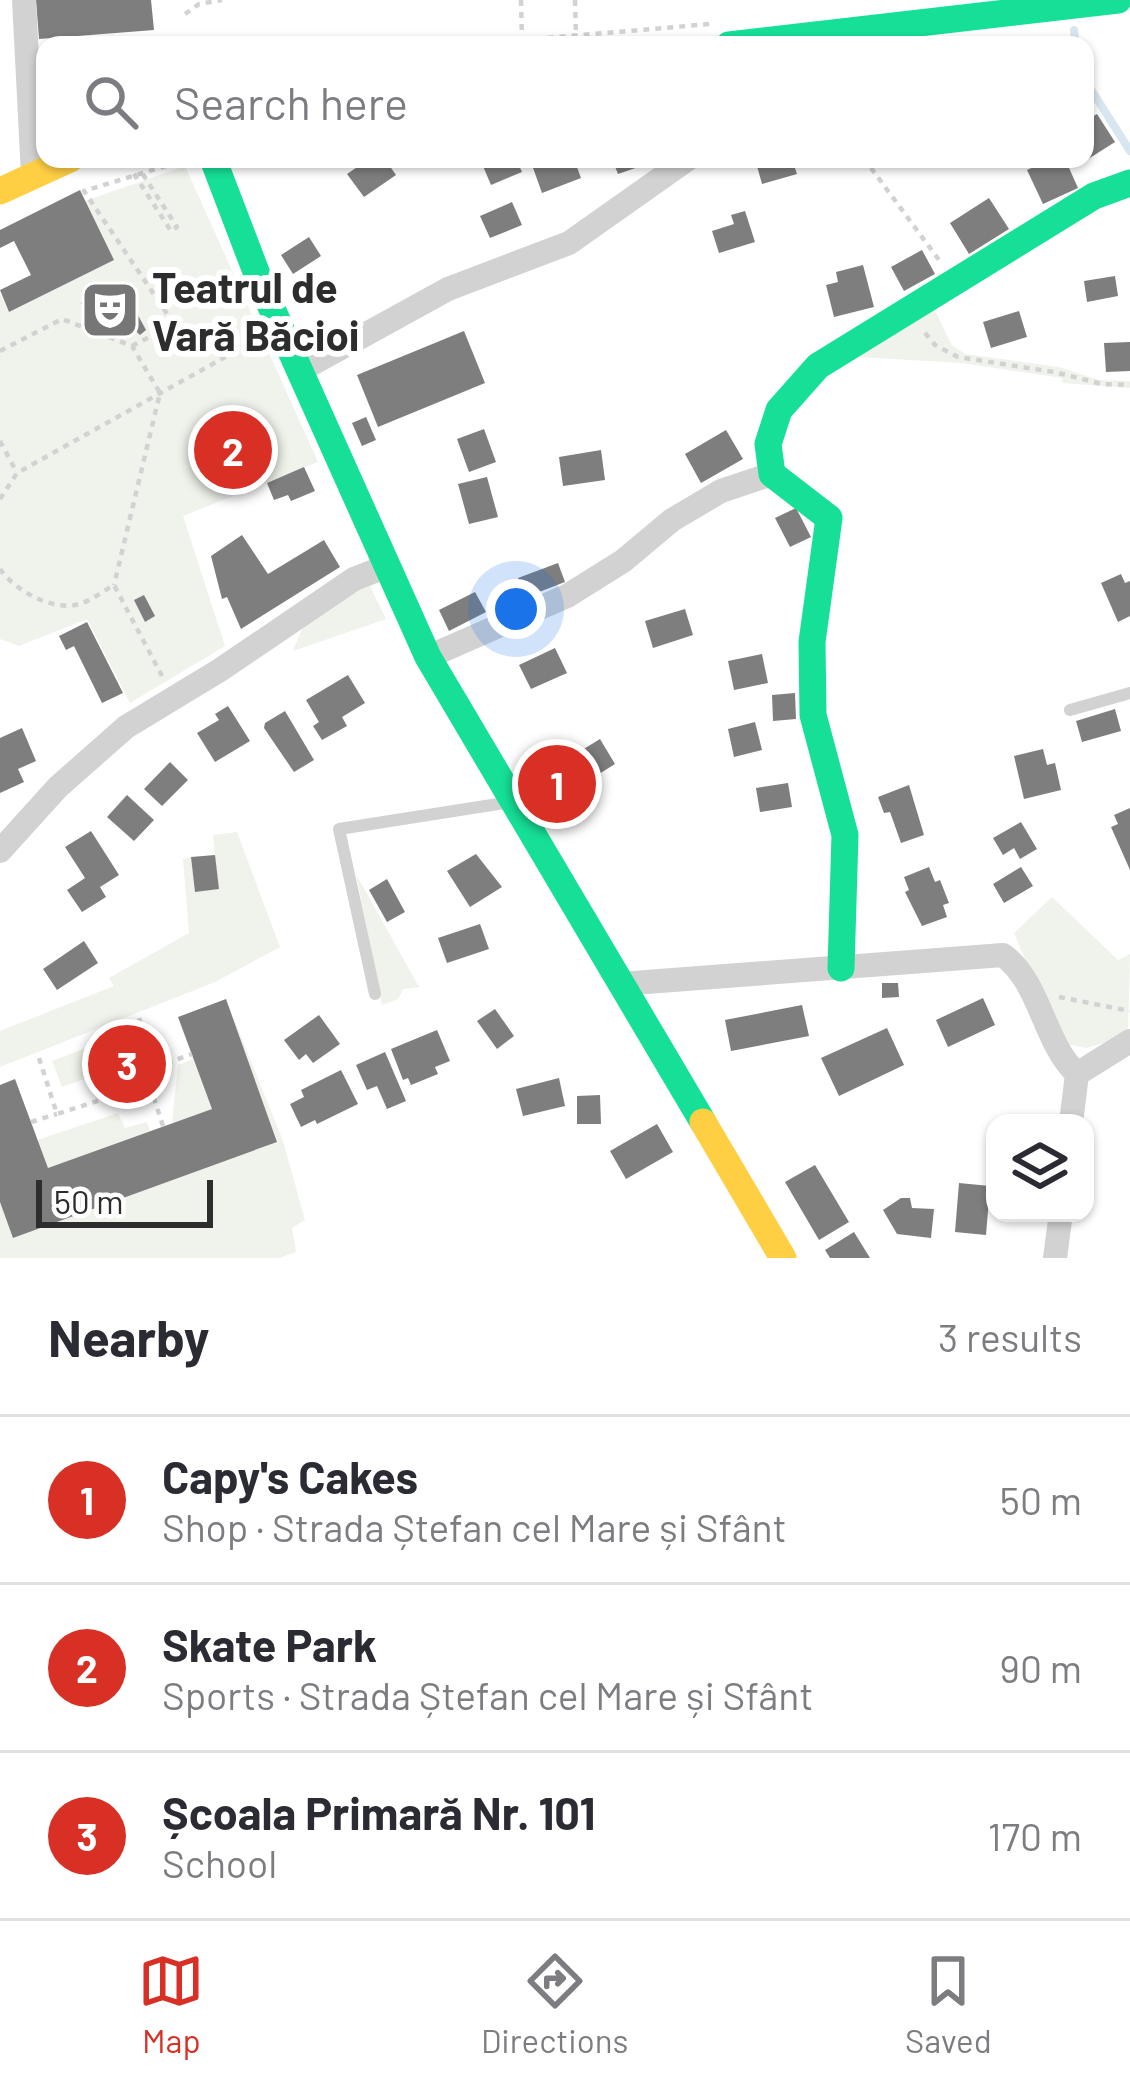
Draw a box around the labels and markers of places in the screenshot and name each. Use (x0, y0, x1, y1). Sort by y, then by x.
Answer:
place label: Teatrul de Vară Băcioi (152, 261, 360, 359)
theatre icon: Teatrul de Vară Băcioi (79, 279, 141, 341)
pin: 2 (194, 405, 272, 495)
pin: 1 (518, 739, 596, 829)
pin: 3 (88, 1019, 166, 1109)

